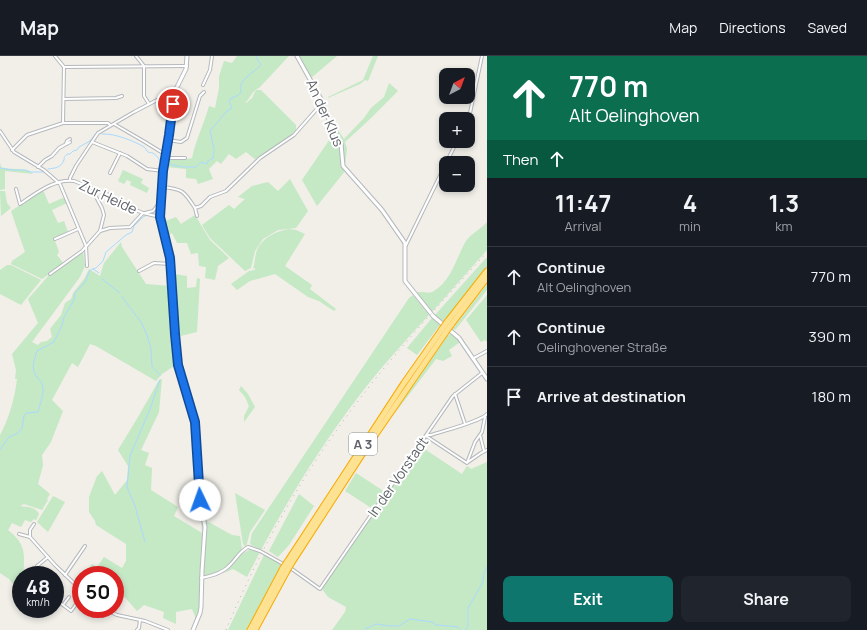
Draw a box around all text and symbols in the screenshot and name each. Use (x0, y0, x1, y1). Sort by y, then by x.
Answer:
text: Map (20, 15, 59, 41)
text: Map (669, 18, 697, 37)
text: Directions (719, 18, 786, 37)
text: Saved (808, 18, 847, 37)
text: 770 m (569, 67, 648, 105)
north arrow (439, 68, 475, 104)
map controls (439, 68, 475, 192)
icon: ahead (503, 72, 555, 124)
street label: An der Klus (302, 76, 349, 149)
pin (156, 87, 190, 121)
icon: arrive (162, 93, 184, 115)
text: Alt Oelinghoven (569, 103, 699, 127)
button: + (439, 112, 475, 148)
icon: ahead (546, 148, 568, 170)
text: Then (503, 149, 538, 170)
button: − (439, 156, 475, 192)
street label: Zur Heide (76, 175, 140, 218)
text: 11:47 (555, 186, 611, 219)
text: 4 (683, 186, 697, 219)
text: 1.3 (769, 186, 799, 219)
text: Arrival (564, 217, 602, 235)
text: min (679, 217, 701, 235)
text: km (775, 217, 793, 235)
text: Continue (537, 257, 605, 278)
icon: ahead (503, 266, 525, 288)
text: 770 m (811, 266, 851, 287)
text: Alt Oelinghoven (537, 278, 631, 296)
text: Continue (537, 317, 605, 338)
icon: ahead (503, 326, 525, 348)
text: 390 m (809, 326, 851, 347)
text: Oelinghovener Straße (537, 338, 667, 356)
icon: arrive (503, 386, 525, 408)
text: Arrive at destination (537, 386, 686, 407)
text: 180 m (812, 386, 851, 407)
street label: In der Vorstadt (363, 432, 433, 521)
road number: A 3 (349, 433, 377, 455)
position arrow (179, 479, 221, 521)
speed limit sign: 50 (72, 566, 124, 618)
text: 48 (26, 573, 50, 600)
button: Exit (503, 576, 673, 622)
button: Share (681, 576, 851, 622)
text: km/h (26, 595, 50, 609)

